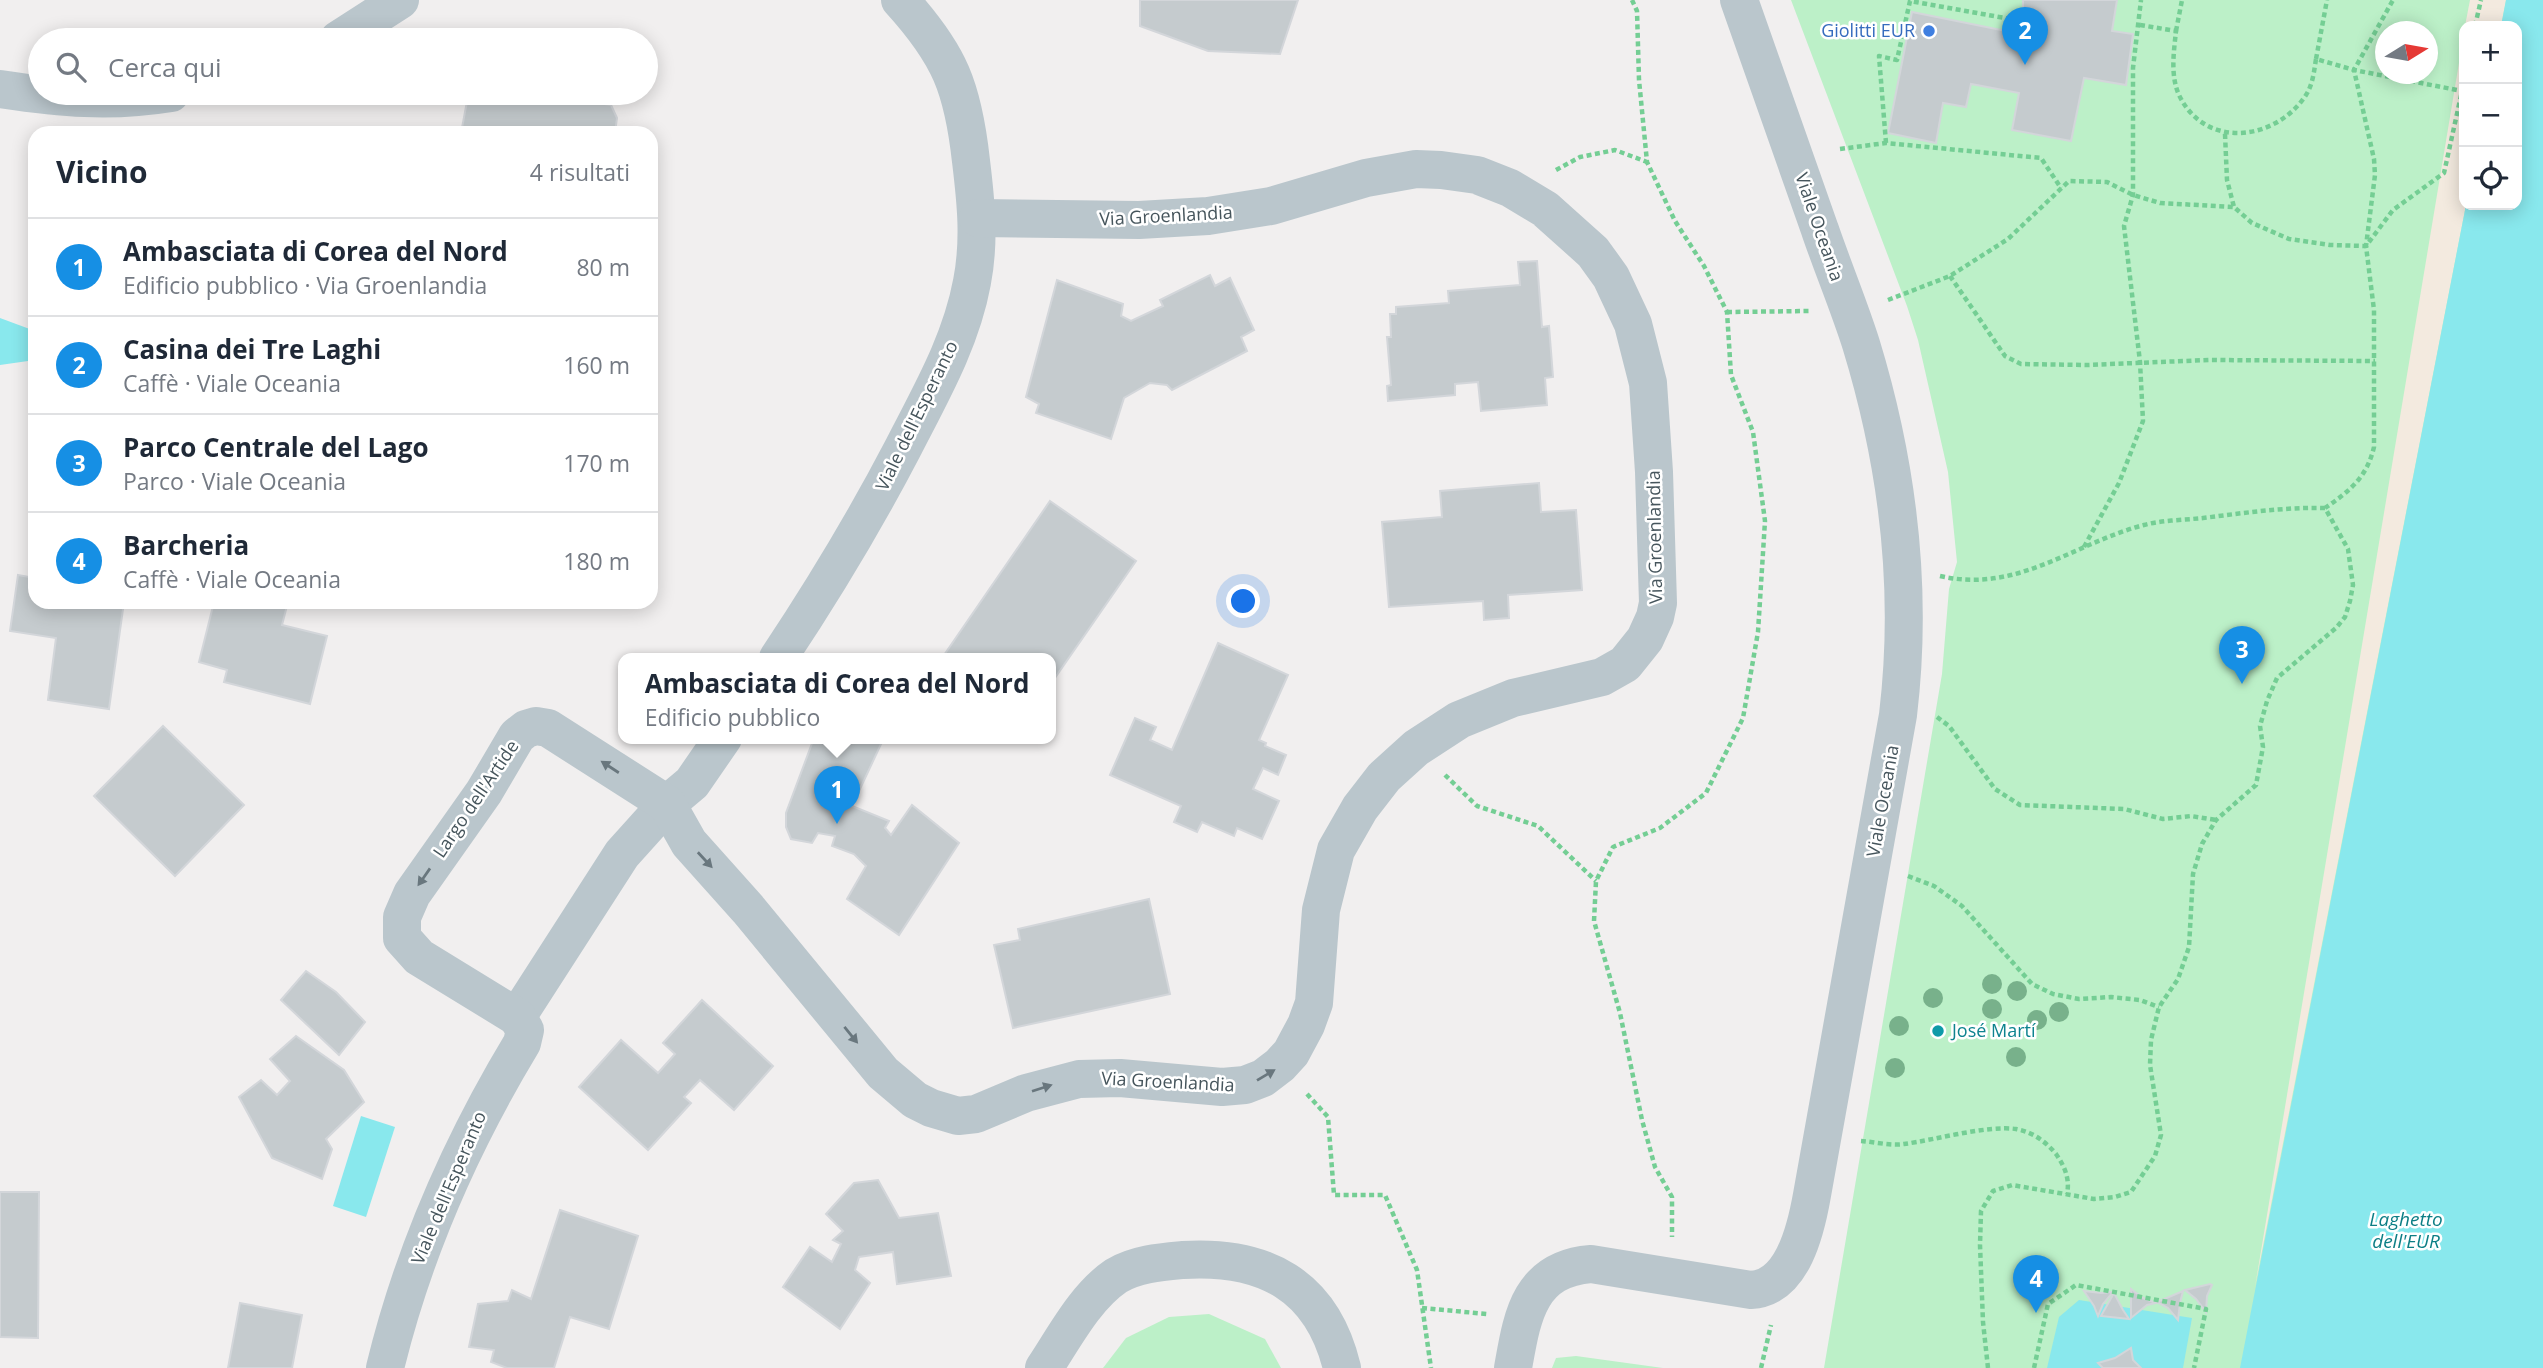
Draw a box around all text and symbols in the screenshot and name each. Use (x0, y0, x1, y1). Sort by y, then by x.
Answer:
pin: 2 (2002, 7, 2048, 65)
place label: Giolitti EUR (1821, 18, 1915, 42)
north arrow (2375, 21, 2438, 84)
map controls (2459, 21, 2522, 210)
button: + (2459, 21, 2522, 84)
marker: Giolitti EUR (1921, 23, 1937, 39)
search box (28, 28, 658, 105)
icon: search (52, 48, 90, 86)
text: Cerca qui (108, 49, 222, 85)
button: − (2459, 84, 2522, 147)
button: locate (2459, 147, 2522, 210)
text: Vicino (56, 151, 148, 192)
text: 4 risultati (530, 156, 630, 188)
street label: Viale Oceania (1790, 169, 1850, 284)
street label: Via Groenlandia (1099, 200, 1233, 230)
text: Ambasciata di Corea del Nord (123, 233, 508, 269)
text: 1 (72, 251, 86, 283)
text: 80 m (576, 251, 630, 283)
text: Edificio pubblico · Via Groenlandia (123, 269, 487, 301)
text: Casina dei Tre Laghi (123, 331, 381, 367)
street label: Viale dell'Esperanto (869, 337, 963, 495)
text: 2 (72, 349, 86, 381)
text: 160 m (563, 349, 630, 381)
text: Caffè · Viale Oceania (123, 367, 341, 399)
text: Parco Centrale del Lago (123, 429, 429, 465)
text: 3 (72, 447, 86, 479)
text: 170 m (563, 447, 630, 479)
text: Parco · Viale Oceania (123, 465, 346, 497)
street label: Via Groenlandia (1641, 470, 1667, 604)
text: Barcheria (123, 527, 249, 563)
text: 4 (72, 545, 86, 577)
text: 180 m (563, 545, 630, 577)
text: Caffè · Viale Oceania (123, 563, 341, 595)
your location (1226, 584, 1260, 618)
pin: 3 (2219, 626, 2265, 684)
popup (618, 653, 1056, 744)
text: Ambasciata di Corea del Nord (645, 665, 1029, 701)
text: Edificio pubblico (645, 701, 820, 733)
street label: Largo dell'Artide (427, 735, 523, 862)
street label: Viale Oceania (1860, 743, 1904, 859)
one-way arrow (600, 760, 620, 773)
pin: 1 (814, 766, 860, 824)
one-way arrow (697, 851, 713, 869)
one-way arrow (417, 868, 431, 886)
place label: José Martí (1950, 1018, 2036, 1042)
marker: José Martí (1930, 1023, 1946, 1039)
one-way arrow (843, 1026, 858, 1043)
street label: Via Groenlandia (1101, 1066, 1235, 1096)
one-way arrow (1256, 1068, 1275, 1081)
one-way arrow (1032, 1082, 1053, 1093)
street label: Viale dell'Esperanto (405, 1107, 491, 1268)
water label: Laghetto dell'EUR (2369, 1206, 2443, 1254)
pin: 4 (2013, 1255, 2059, 1313)

